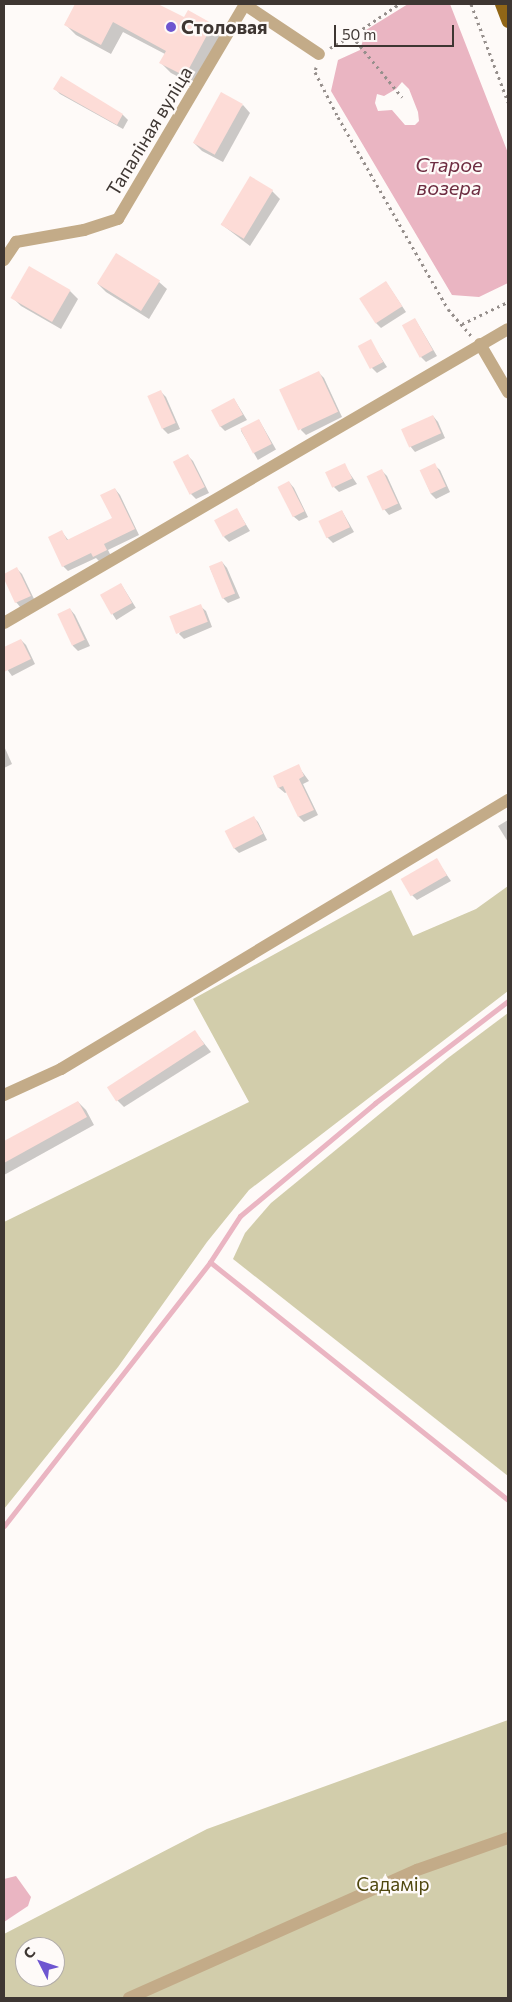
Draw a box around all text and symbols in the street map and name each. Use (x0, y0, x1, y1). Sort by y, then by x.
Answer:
scale bar (337, 15, 457, 47)
place label: Столовая (181, 16, 267, 38)
marker: Столовая (165, 21, 177, 33)
text: 50 m (342, 25, 376, 43)
street label: Тапаліная вуліца (101, 62, 197, 200)
water label: Старое возера (415, 152, 483, 199)
park label: Садамір (356, 1873, 430, 1895)
north arrow (15, 1937, 65, 1987)
text: С (19, 1943, 39, 1962)

